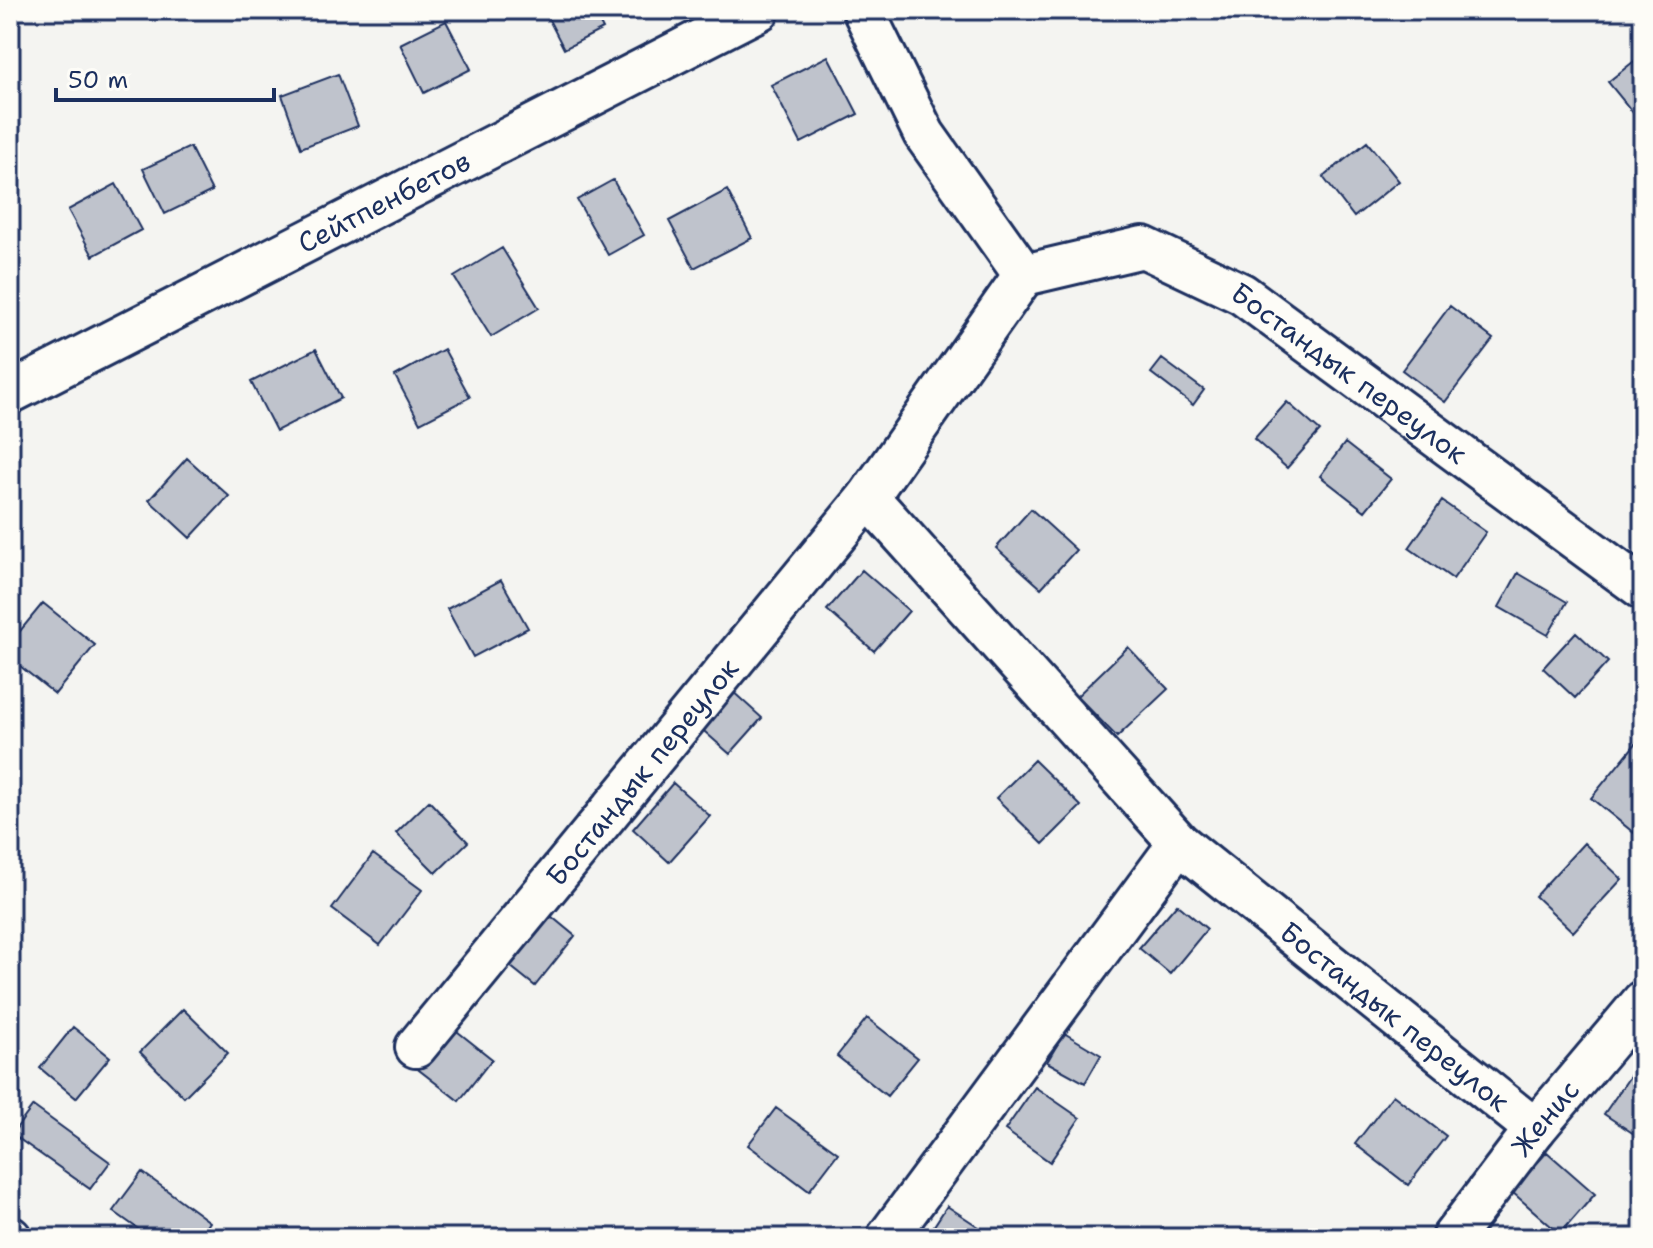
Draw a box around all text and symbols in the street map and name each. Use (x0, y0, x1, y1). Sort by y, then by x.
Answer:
scale bar (56, 52, 274, 102)
text: 50 m (68, 64, 128, 96)
street label: Сейтпенбетов (291, 142, 477, 262)
street label: Бостандык переулок (1224, 273, 1475, 472)
street label: Бостандык переулок (537, 650, 747, 894)
street label: Бостандык переулок (1272, 913, 1518, 1120)
street label: Женис (1502, 1072, 1588, 1164)

